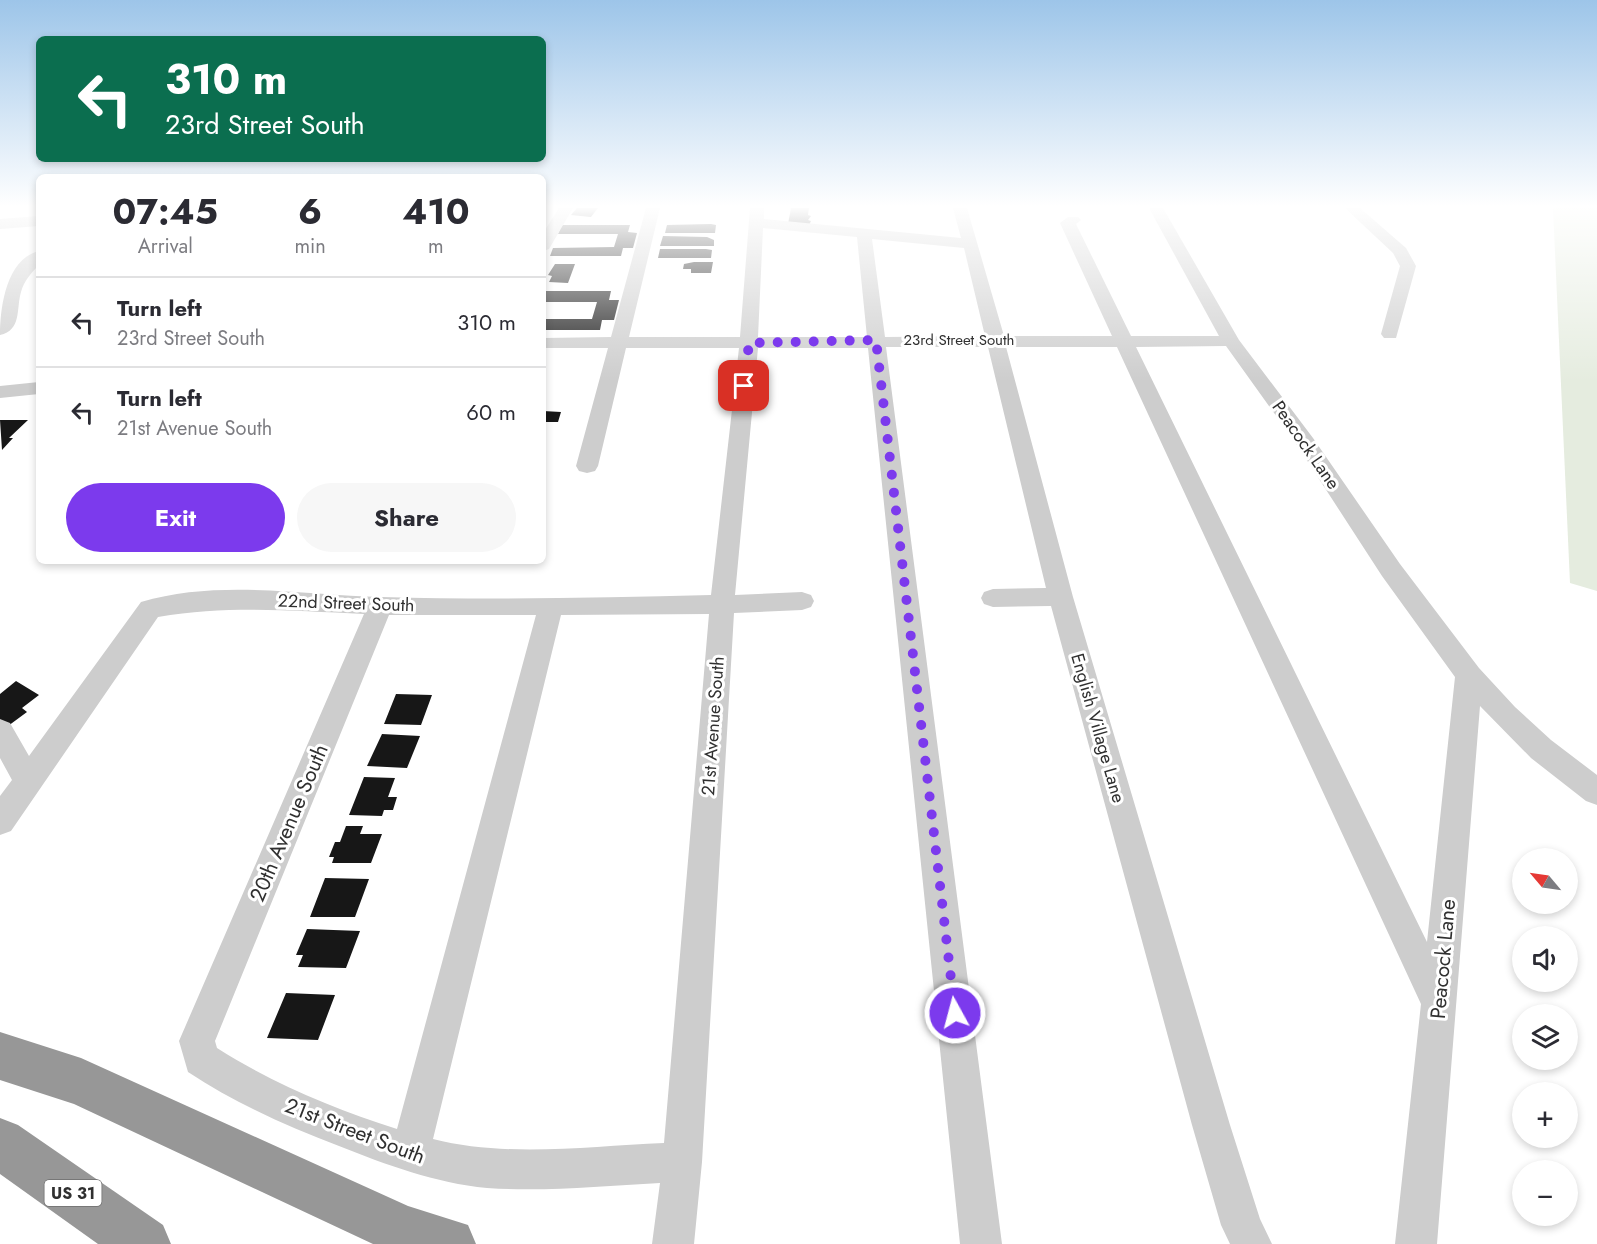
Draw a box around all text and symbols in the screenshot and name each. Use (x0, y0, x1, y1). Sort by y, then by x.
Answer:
text: 310 m (165, 49, 287, 110)
icon: left (66, 60, 144, 138)
text: 23rd Street South (165, 105, 365, 144)
text: 07:45 (112, 185, 218, 237)
text: 6 (298, 185, 322, 237)
text: 410 (402, 185, 470, 237)
text: Arrival (138, 232, 193, 261)
text: min (294, 232, 326, 261)
text: m (428, 232, 444, 261)
text: Turn left (117, 292, 202, 324)
icon: left (66, 306, 99, 339)
text: 310 m (457, 306, 516, 338)
text: 23rd Street South (117, 324, 265, 353)
street label: 23rd Street South (904, 329, 1014, 351)
pin (718, 360, 769, 411)
icon: arrive (727, 369, 760, 402)
text: Turn left (117, 382, 202, 414)
street label: Peacock Lane (1266, 395, 1346, 495)
icon: left (66, 396, 99, 429)
text: 60 m (466, 396, 516, 428)
text: 21st Avenue South (117, 414, 272, 443)
button: Exit (66, 483, 285, 552)
button: Share (297, 483, 516, 552)
street label: 22nd Street South (277, 588, 415, 618)
street label: English Village Lane (1064, 650, 1132, 806)
street label: 21st Avenue South (695, 655, 731, 797)
street label: 20th Avenue South (242, 739, 336, 907)
north arrow (1512, 848, 1578, 914)
map controls (1512, 848, 1578, 1226)
street label: Peacock Lane (1423, 898, 1463, 1020)
button: sound (1512, 926, 1578, 992)
position arrow (923, 981, 987, 1045)
button: layers (1512, 1004, 1578, 1070)
button: + (1512, 1082, 1578, 1148)
street label: 21st Street South (281, 1091, 429, 1171)
button: − (1512, 1160, 1578, 1226)
road number: US 31 (44, 1180, 101, 1206)

